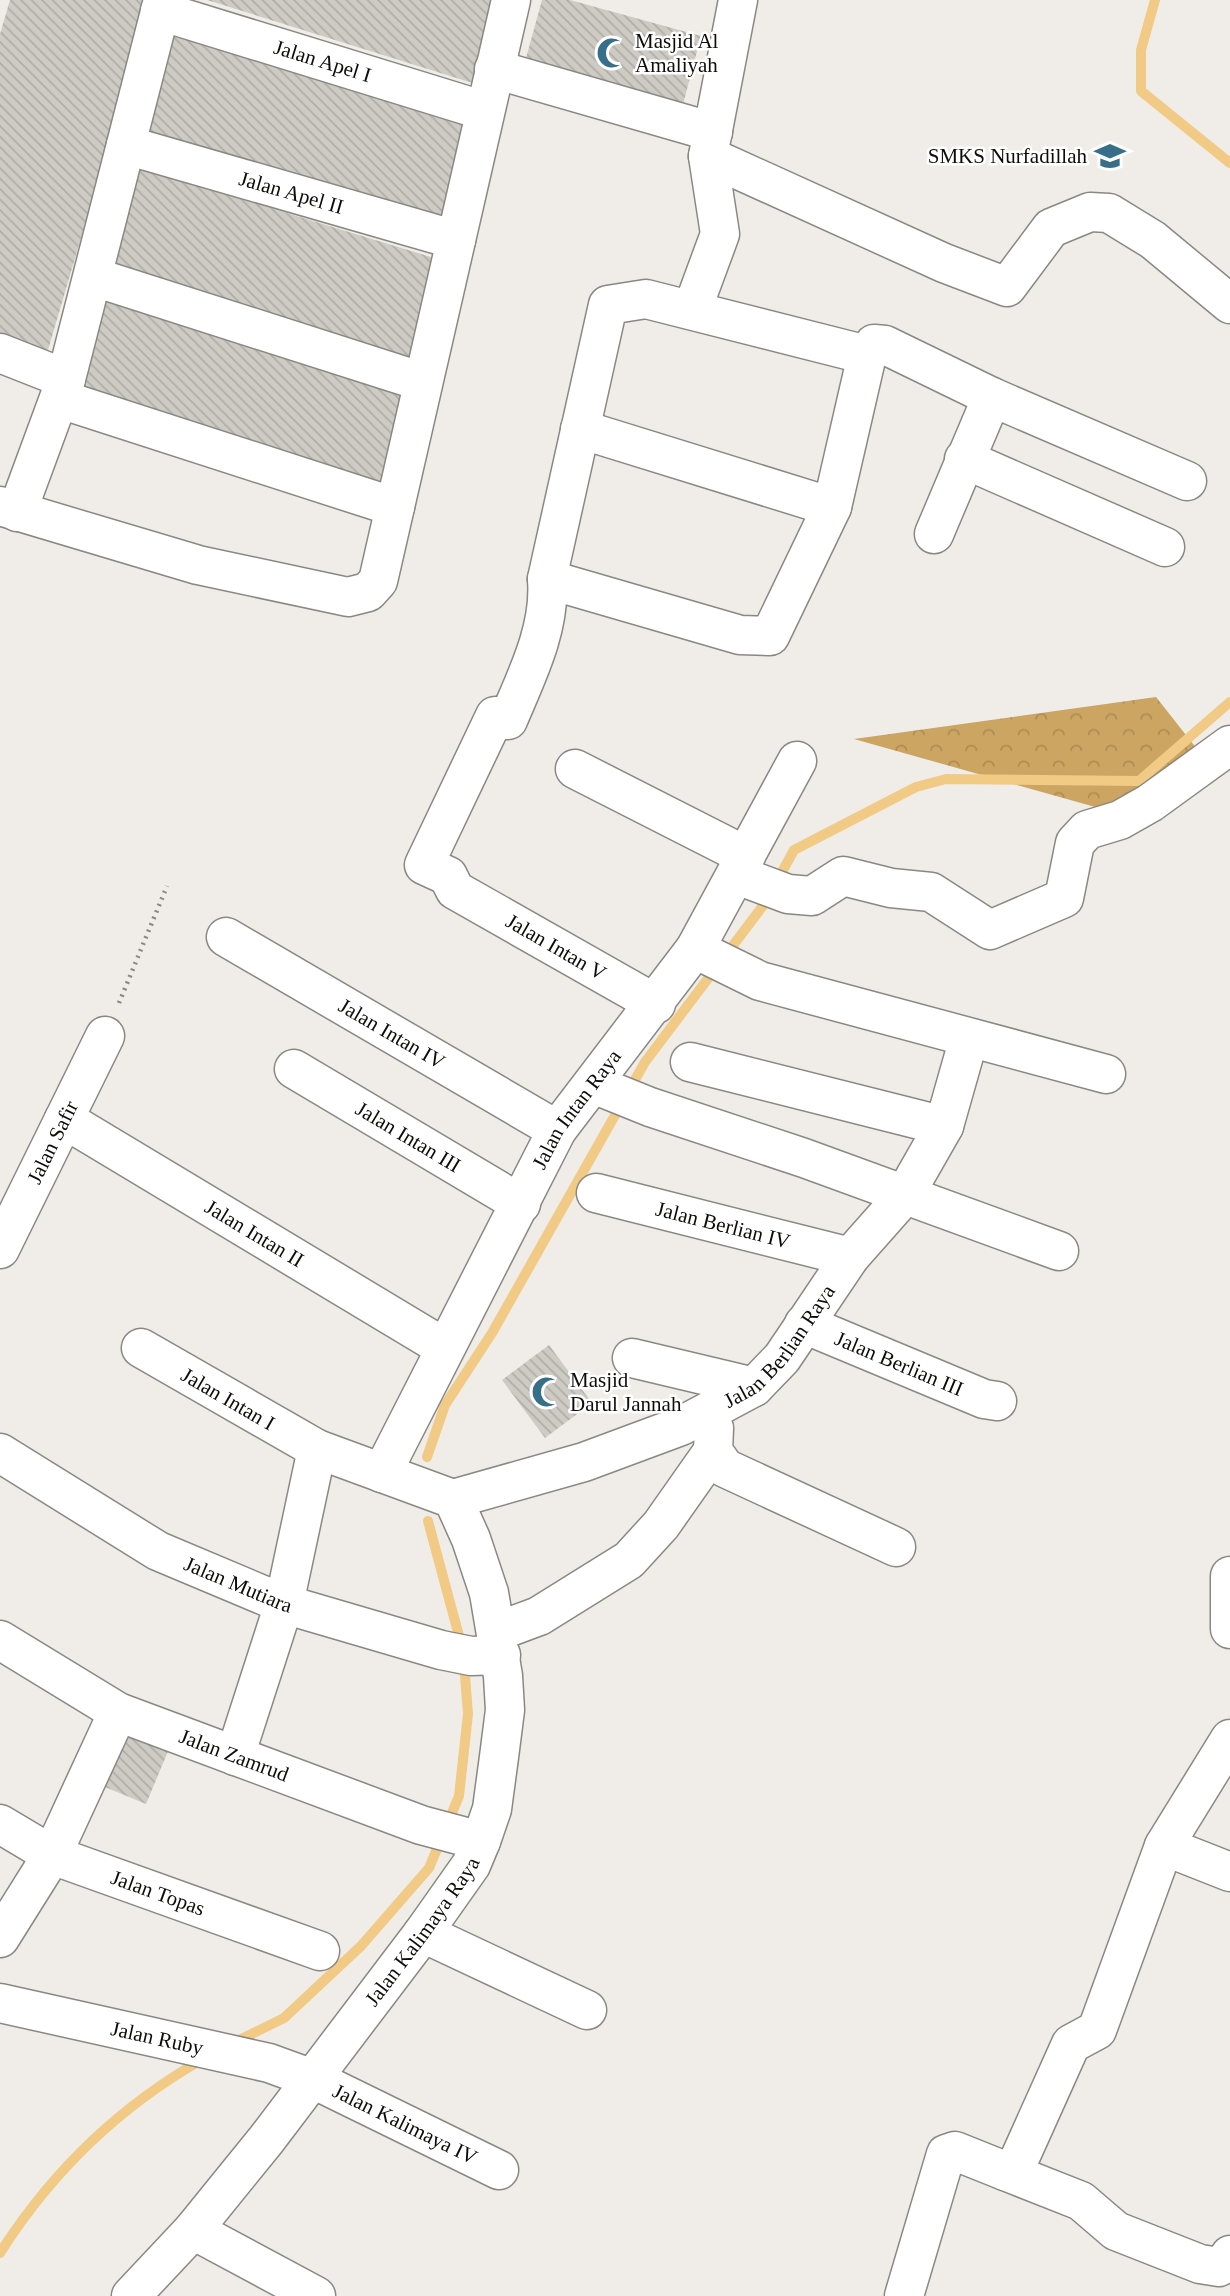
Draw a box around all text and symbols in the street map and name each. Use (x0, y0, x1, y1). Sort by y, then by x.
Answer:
place label: Masjid Al Amaliyah (635, 29, 719, 77)
street label: Jalan Apel I (271, 35, 374, 87)
mosque icon: Masjid Al Amaliyah (595, 36, 629, 70)
school or university icon: SMKS Nurfadillah (1093, 139, 1127, 173)
place label: SMKS Nurfadillah (928, 144, 1087, 168)
street label: Jalan Apel II (236, 166, 346, 219)
street label: Jalan Intan V (502, 909, 610, 985)
street label: Jalan Intan IV (334, 993, 449, 1074)
street label: Jalan Intan Raya (527, 1044, 626, 1173)
street label: Jalan Safir (22, 1097, 83, 1188)
street label: Jalan Intan III (352, 1097, 465, 1177)
street label: Jalan Intan II (201, 1195, 308, 1272)
street label: Jalan Berlian IV (653, 1197, 793, 1253)
street label: Jalan Berlian Raya (719, 1280, 840, 1413)
street label: Jalan Berlian III (831, 1326, 967, 1401)
street label: Jalan Intan I (177, 1363, 279, 1435)
place label: Masjid Darul Jannah (570, 1368, 682, 1416)
mosque icon: Masjid Darul Jannah (530, 1375, 564, 1409)
street label: Jalan Mutiara (181, 1551, 296, 1618)
street label: Jalan Zamrud (176, 1724, 292, 1787)
street label: Jalan Kalimaya Raya (360, 1853, 485, 2011)
street label: Jalan Topas (108, 1865, 208, 1921)
street label: Jalan Ruby (109, 2016, 206, 2060)
street label: Jalan Kalimaya IV (329, 2079, 481, 2169)

